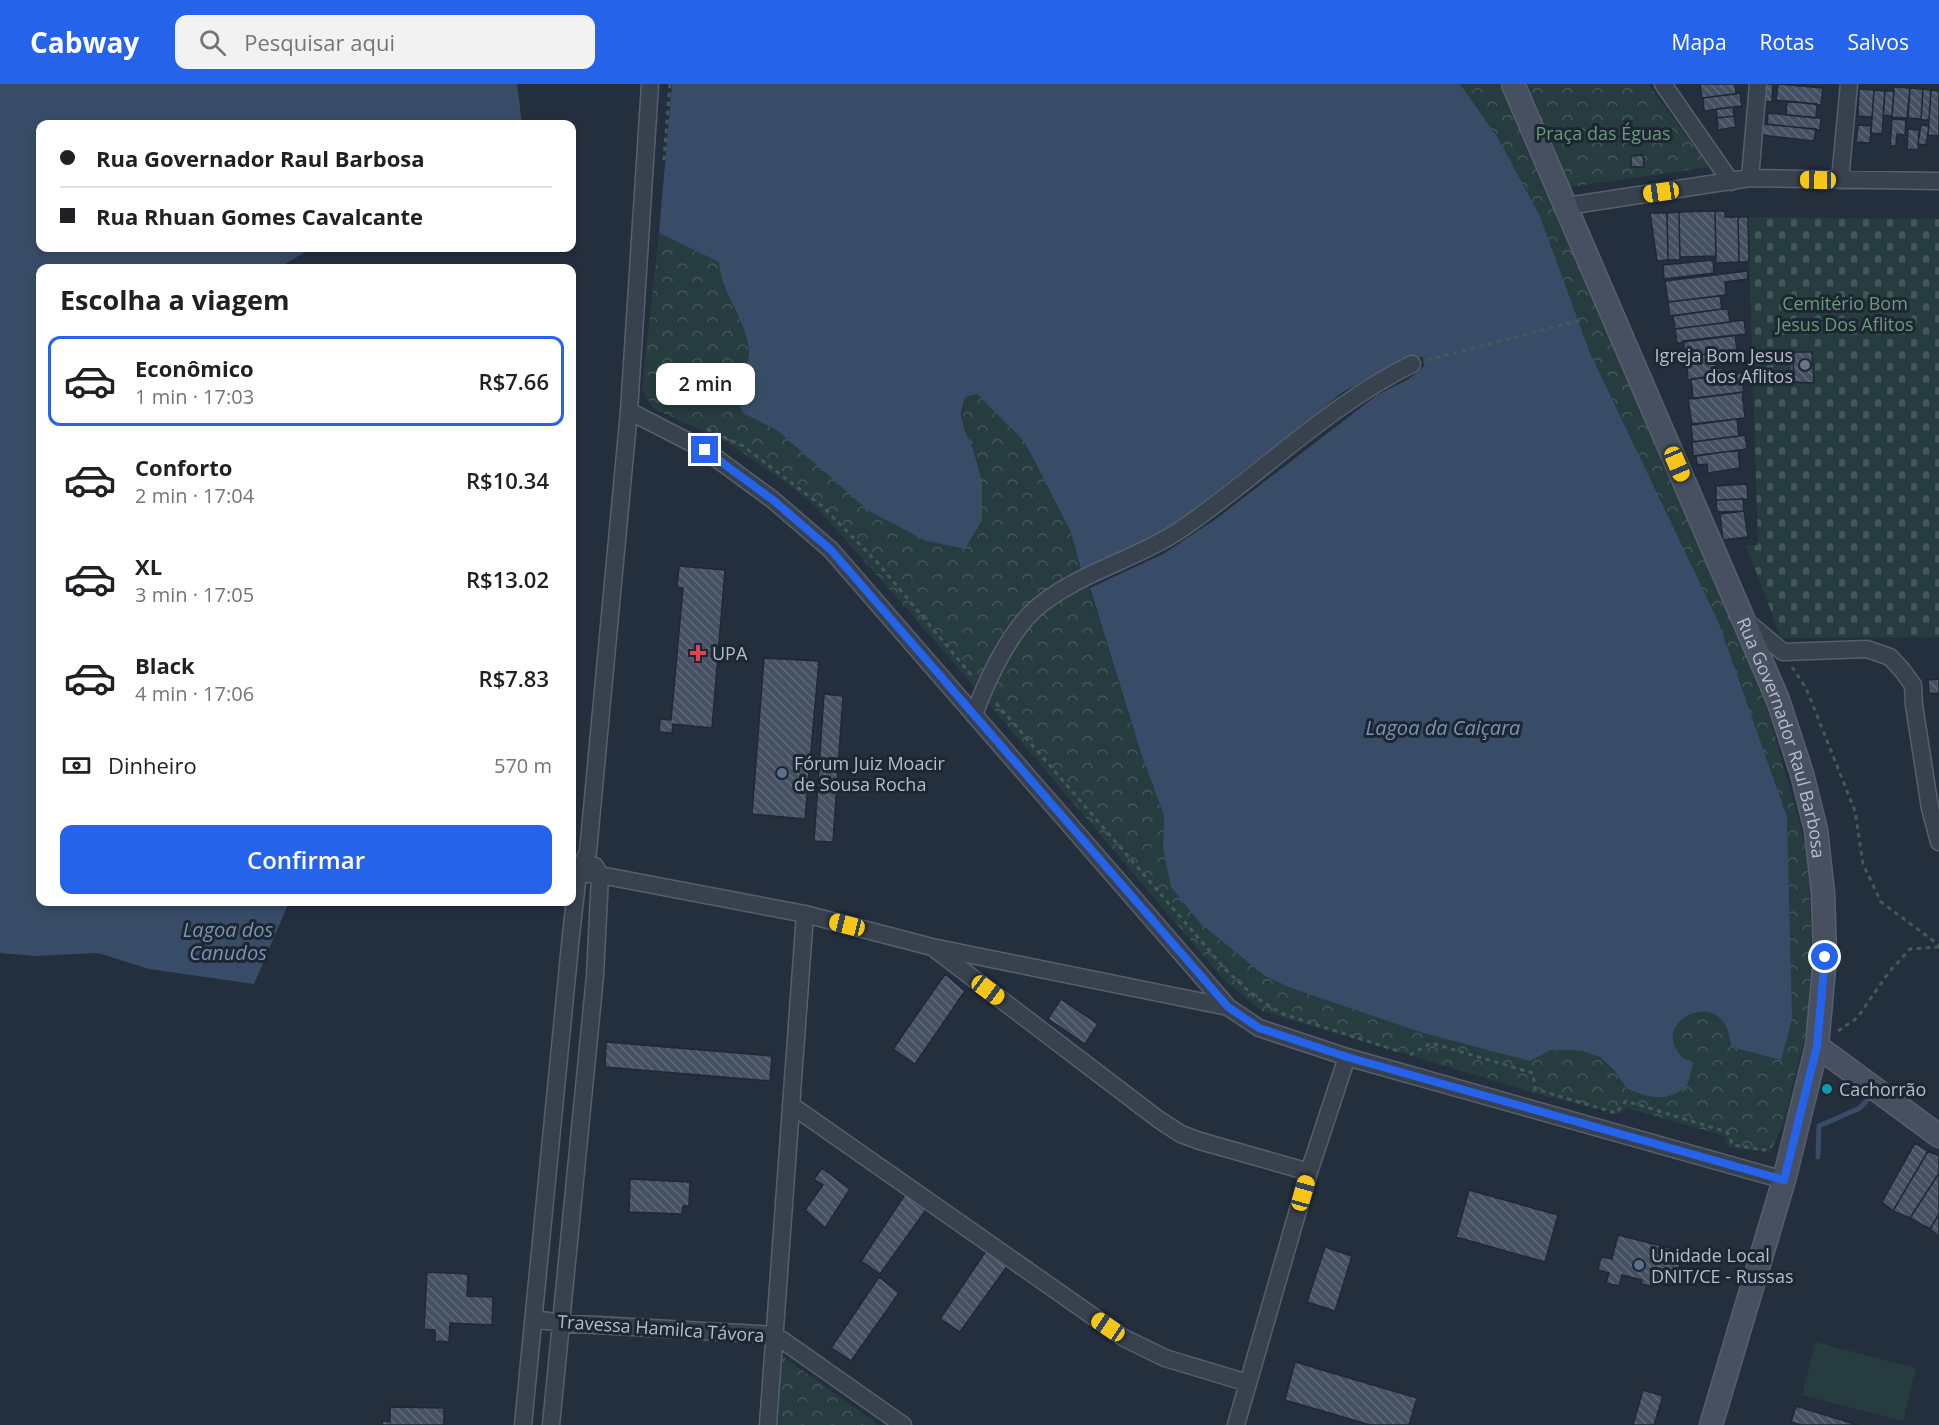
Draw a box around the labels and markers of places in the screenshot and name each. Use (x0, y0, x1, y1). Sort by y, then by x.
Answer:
place label: Igreja Bom Jesus dos Aflitos (1655, 343, 1793, 388)
marker: Igreja Bom Jesus dos Aflitos (1798, 358, 1812, 372)
place label: UPA (712, 641, 748, 665)
marker: UPA (689, 644, 707, 662)
place label: Fórum Juiz Moacir de Sousa Rocha (794, 751, 946, 796)
marker: Fórum Juiz Moacir de Sousa Rocha (775, 766, 789, 780)
place label: Cachorrão (1839, 1077, 1926, 1101)
marker: Cachorrão (1820, 1082, 1834, 1096)
place label: Unidade Local DNIT/CE - Russas (1651, 1243, 1794, 1288)
marker: Unidade Local DNIT/CE - Russas (1632, 1258, 1646, 1272)

